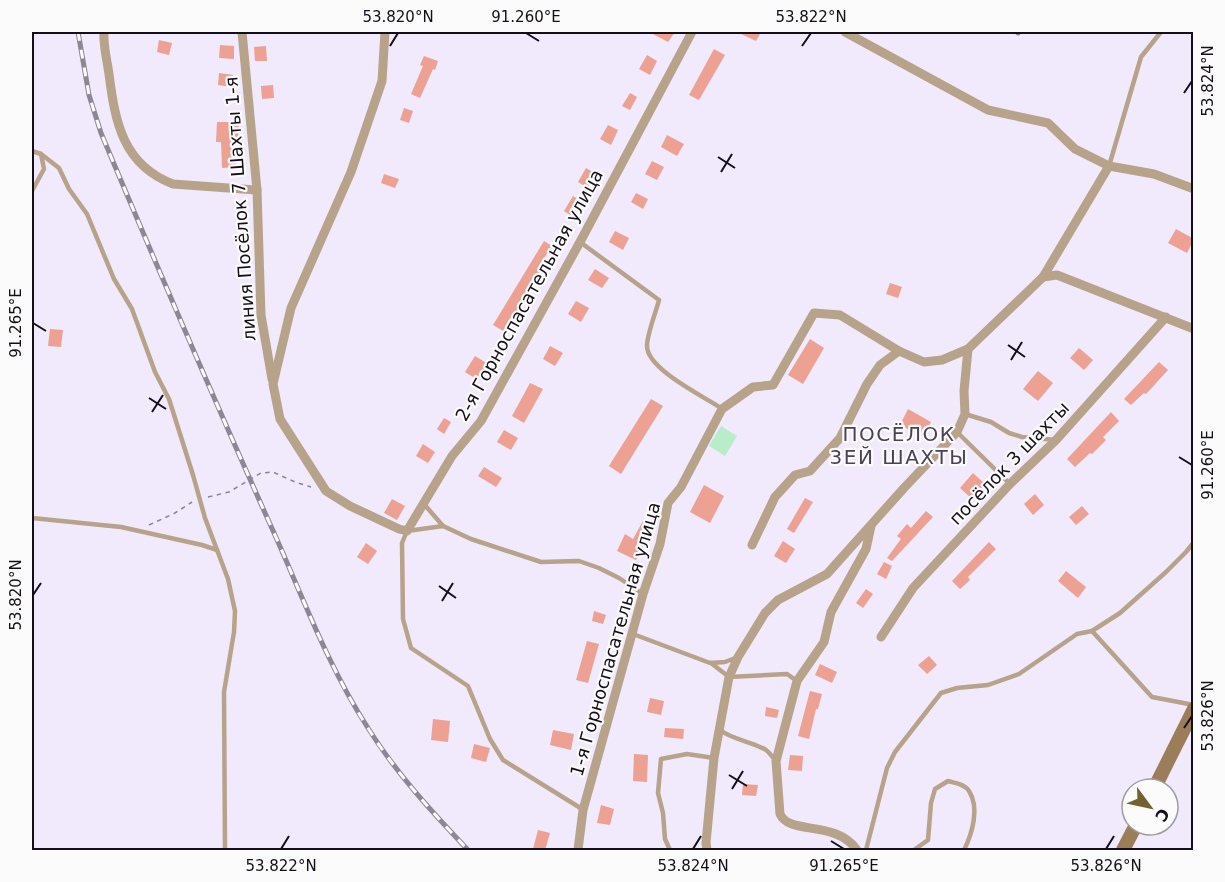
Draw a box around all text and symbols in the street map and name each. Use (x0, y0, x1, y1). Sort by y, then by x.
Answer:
text: 53.820°N (362, 8, 434, 26)
text: 91.260°E (491, 8, 561, 26)
text: 53.822°N (775, 8, 847, 26)
text: 53.824°N (1199, 45, 1217, 117)
street label: линия Посёлок 7 Шахты 1-я (220, 76, 260, 342)
street label: 2-я Горноспасательная улица (451, 166, 607, 424)
text: 91.265°E (7, 288, 25, 358)
street label: посёлок 3 шахты (945, 397, 1073, 529)
district label: ПОСЁЛОК 3ЕЙ ШАХТЫ (830, 422, 968, 469)
text: 91.260°E (1199, 430, 1217, 500)
street label: 1-я Горноспасательная улица (566, 499, 664, 779)
text: 53.820°N (7, 559, 25, 631)
text: 53.826°N (1199, 680, 1217, 752)
north arrow (1120, 777, 1180, 837)
text: С (1151, 805, 1173, 825)
text: 53.822°N (245, 857, 317, 875)
text: 53.824°N (657, 857, 729, 875)
text: 91.265°E (809, 857, 879, 875)
text: 53.826°N (1070, 857, 1142, 875)

